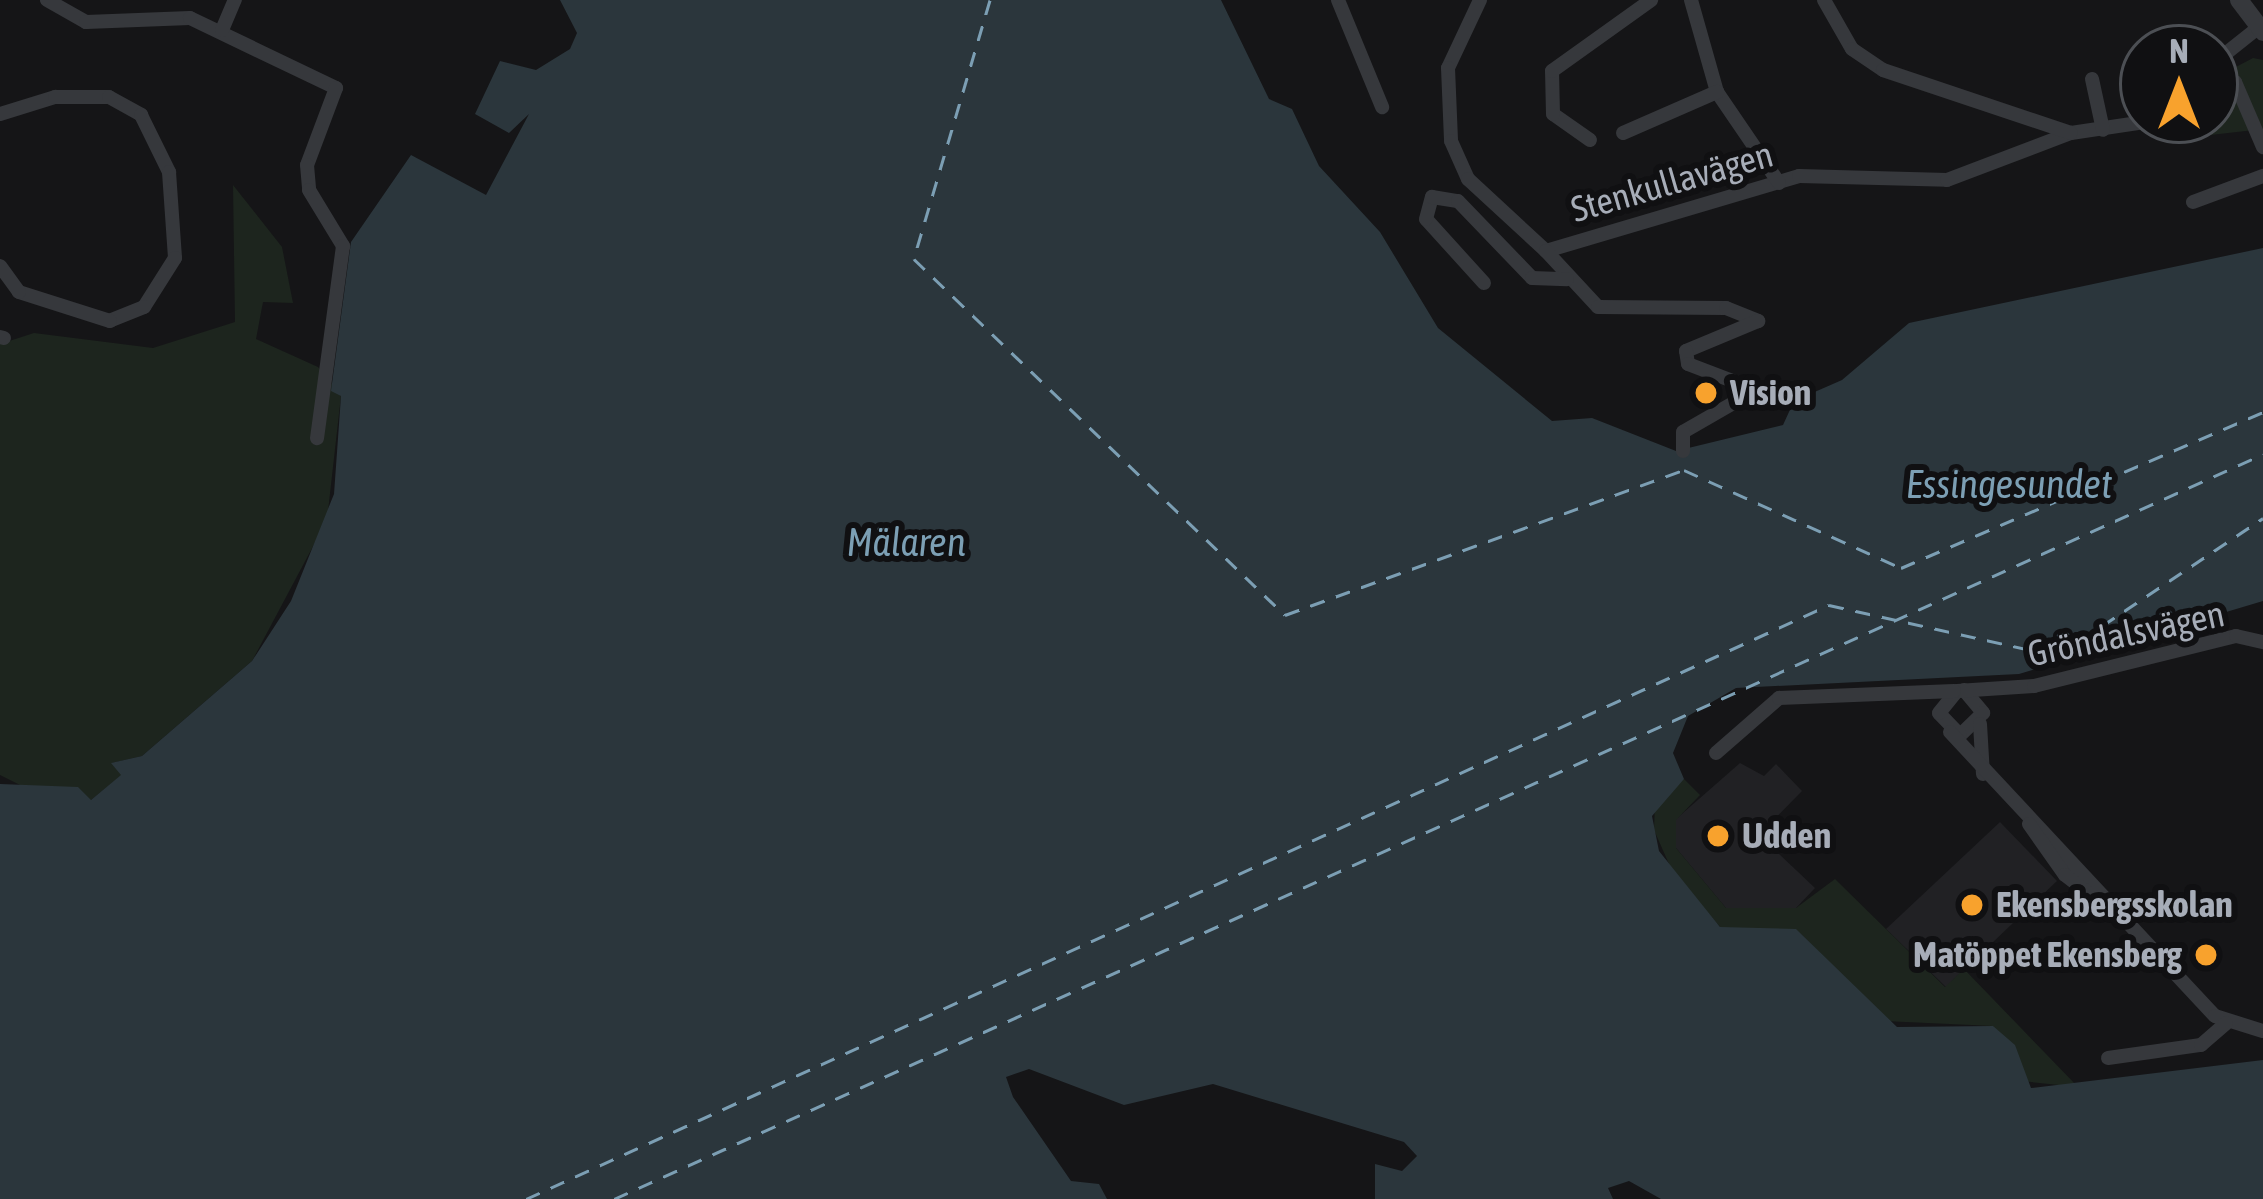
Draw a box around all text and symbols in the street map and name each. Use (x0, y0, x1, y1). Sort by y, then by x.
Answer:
north arrow (2119, 24, 2239, 144)
text: N (2169, 32, 2189, 70)
street label: Stenkullavägen (1566, 133, 1778, 231)
place label: Vision (1730, 371, 1811, 415)
marker: Vision (1693, 380, 1719, 406)
water label: Essingesundet (1906, 461, 2112, 507)
water label: Mälaren (846, 519, 966, 565)
street label: Gröndalsvägen (2024, 592, 2228, 676)
place label: Udden (1742, 814, 1831, 858)
marker: Udden (1705, 823, 1731, 849)
place label: Ekensbergsskolan (1996, 883, 2233, 927)
marker: Ekensbergsskolan (1959, 892, 1985, 918)
place label: Matöppet Ekensberg (1913, 933, 2182, 977)
marker: Matöppet Ekensberg (2193, 942, 2219, 968)

